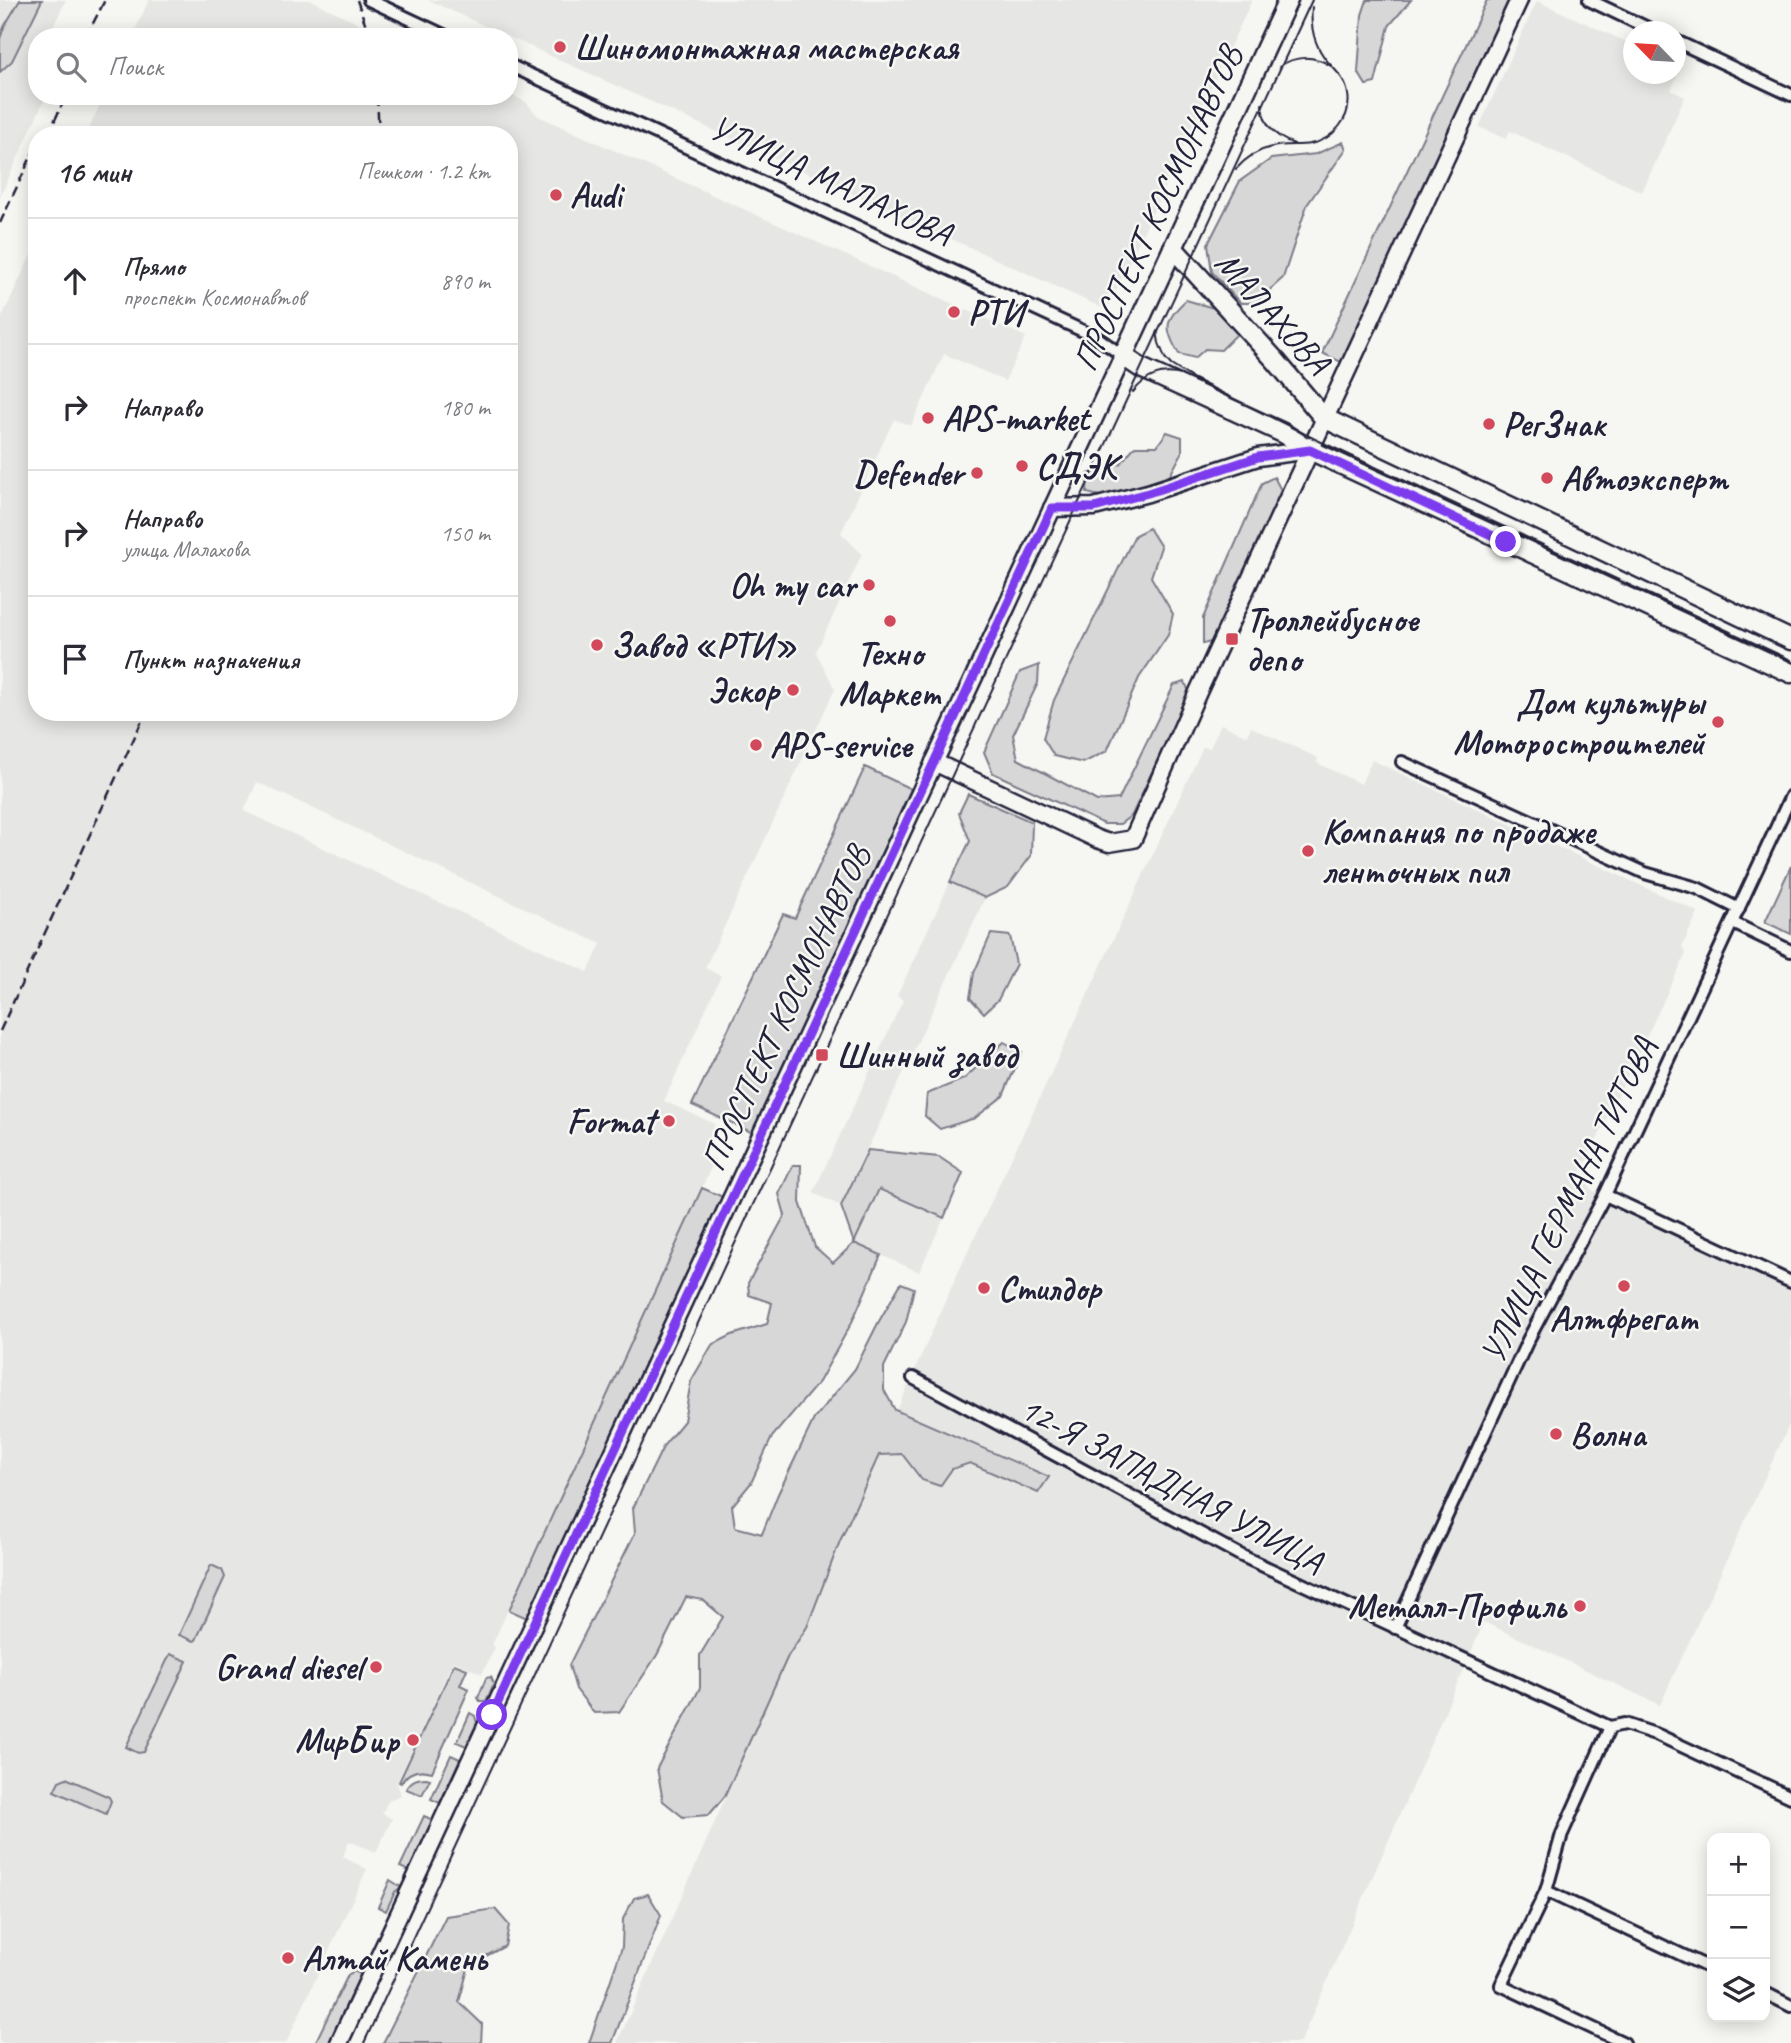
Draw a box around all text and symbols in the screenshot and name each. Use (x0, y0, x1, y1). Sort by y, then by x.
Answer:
north arrow (1623, 21, 1686, 84)
place label: Шиномонтажная мастерская (574, 25, 960, 70)
search box (28, 28, 518, 105)
street label: ПРОСПЕКТ КОСМОНАВТОВ (1062, 36, 1254, 378)
marker: Шиномонтажная мастерская (552, 39, 568, 55)
icon: search (52, 48, 90, 86)
text: Поиск (108, 50, 163, 83)
street label: УЛИЦА МАЛАХОВА (703, 105, 960, 257)
text: 16 мин (56, 153, 131, 191)
text: Пешком · 1.2 km (358, 157, 490, 186)
place label: Audi (570, 173, 626, 218)
marker: Audi (548, 187, 564, 203)
street label: МАЛАХОВА (1205, 241, 1341, 385)
text: Прямо (123, 250, 185, 283)
icon: ahead (56, 262, 94, 300)
text: 890 m (441, 267, 490, 296)
text: проспект Космонавтов (123, 283, 305, 312)
place label: РТИ (968, 290, 1029, 335)
marker: РТИ (946, 304, 962, 320)
icon: right (56, 388, 94, 426)
text: Направо (123, 391, 202, 424)
text: 180 m (441, 393, 490, 422)
place label: АPS-market (942, 396, 1092, 441)
place label: РегЗнак (1503, 402, 1608, 447)
marker: АPS-market (920, 410, 936, 426)
marker: РегЗнак (1481, 416, 1497, 432)
place label: СДЭК (1036, 444, 1124, 489)
place label: Defender (854, 451, 966, 496)
place label: Автоэксперт (1561, 456, 1730, 501)
marker: СДЭК (1014, 458, 1030, 474)
marker: Defender (969, 465, 985, 481)
marker: Автоэксперт (1539, 470, 1555, 486)
text: Направо (123, 502, 202, 535)
icon: right (56, 514, 94, 552)
text: 150 m (441, 519, 490, 548)
route end (1490, 526, 1521, 557)
text: улица Малахова (123, 535, 249, 564)
place label: Oh my car (729, 563, 858, 608)
marker: Oh my car (861, 577, 877, 593)
place label: Троллейбусное депо (1246, 597, 1421, 682)
marker: Техно Маркет (882, 613, 898, 629)
place label: Завод «РТИ» (611, 623, 797, 668)
place label: Техно Маркет (839, 631, 942, 716)
marker: Троллейбусное депо (1224, 631, 1240, 647)
marker: Завод «РТИ» (589, 637, 605, 653)
icon: arrive (56, 640, 94, 678)
text: Пункт назначения (123, 643, 299, 676)
place label: Эскор (707, 668, 781, 713)
place label: Дом культуры Моторостроителей (1453, 680, 1707, 765)
marker: Эскор (785, 682, 801, 698)
marker: Дом культуры Моторостроителей (1710, 714, 1726, 730)
place label: APS-service (770, 723, 914, 768)
marker: APS-service (748, 737, 764, 753)
place label: Компания по продаже ленточных пил (1322, 809, 1598, 894)
street label: ПРОСПЕКТ КОСМОНАВТОВ (690, 836, 882, 1178)
marker: Компания по продаже ленточных пил (1300, 843, 1316, 859)
street label: УЛИЦА ГЕРМАНА ТИТОВА (1470, 1029, 1668, 1371)
place label: Шинный завод (836, 1033, 1020, 1078)
marker: Шинный завод (814, 1047, 830, 1063)
place label: Format (567, 1099, 660, 1144)
marker: Format (661, 1113, 677, 1129)
place label: Стилдор (998, 1266, 1103, 1311)
marker: Алтфрегат (1616, 1278, 1632, 1294)
marker: Стилдор (976, 1280, 992, 1296)
place label: Алтфрегат (1550, 1296, 1699, 1341)
street label: 12-Я ЗАПАДНАЯ УЛИЦА (1012, 1385, 1332, 1584)
place label: Волна (1570, 1412, 1648, 1457)
marker: Волна (1548, 1426, 1564, 1442)
place label: Металл-Профиль (1348, 1584, 1568, 1629)
marker: Металл-Профиль (1572, 1598, 1588, 1614)
place label: Grand diesel (215, 1645, 369, 1690)
marker: Grand diesel (368, 1659, 384, 1675)
route start (476, 1699, 507, 1730)
place label: МирБир (295, 1718, 401, 1763)
marker: МирБир (405, 1732, 421, 1748)
map controls (1707, 1833, 1770, 2022)
button: + (1707, 1833, 1770, 1896)
button: − (1707, 1896, 1770, 1959)
place label: Алтай Камень (302, 1936, 489, 1981)
marker: Алтай Камень (280, 1950, 296, 1966)
button: layers (1707, 1959, 1770, 2022)

